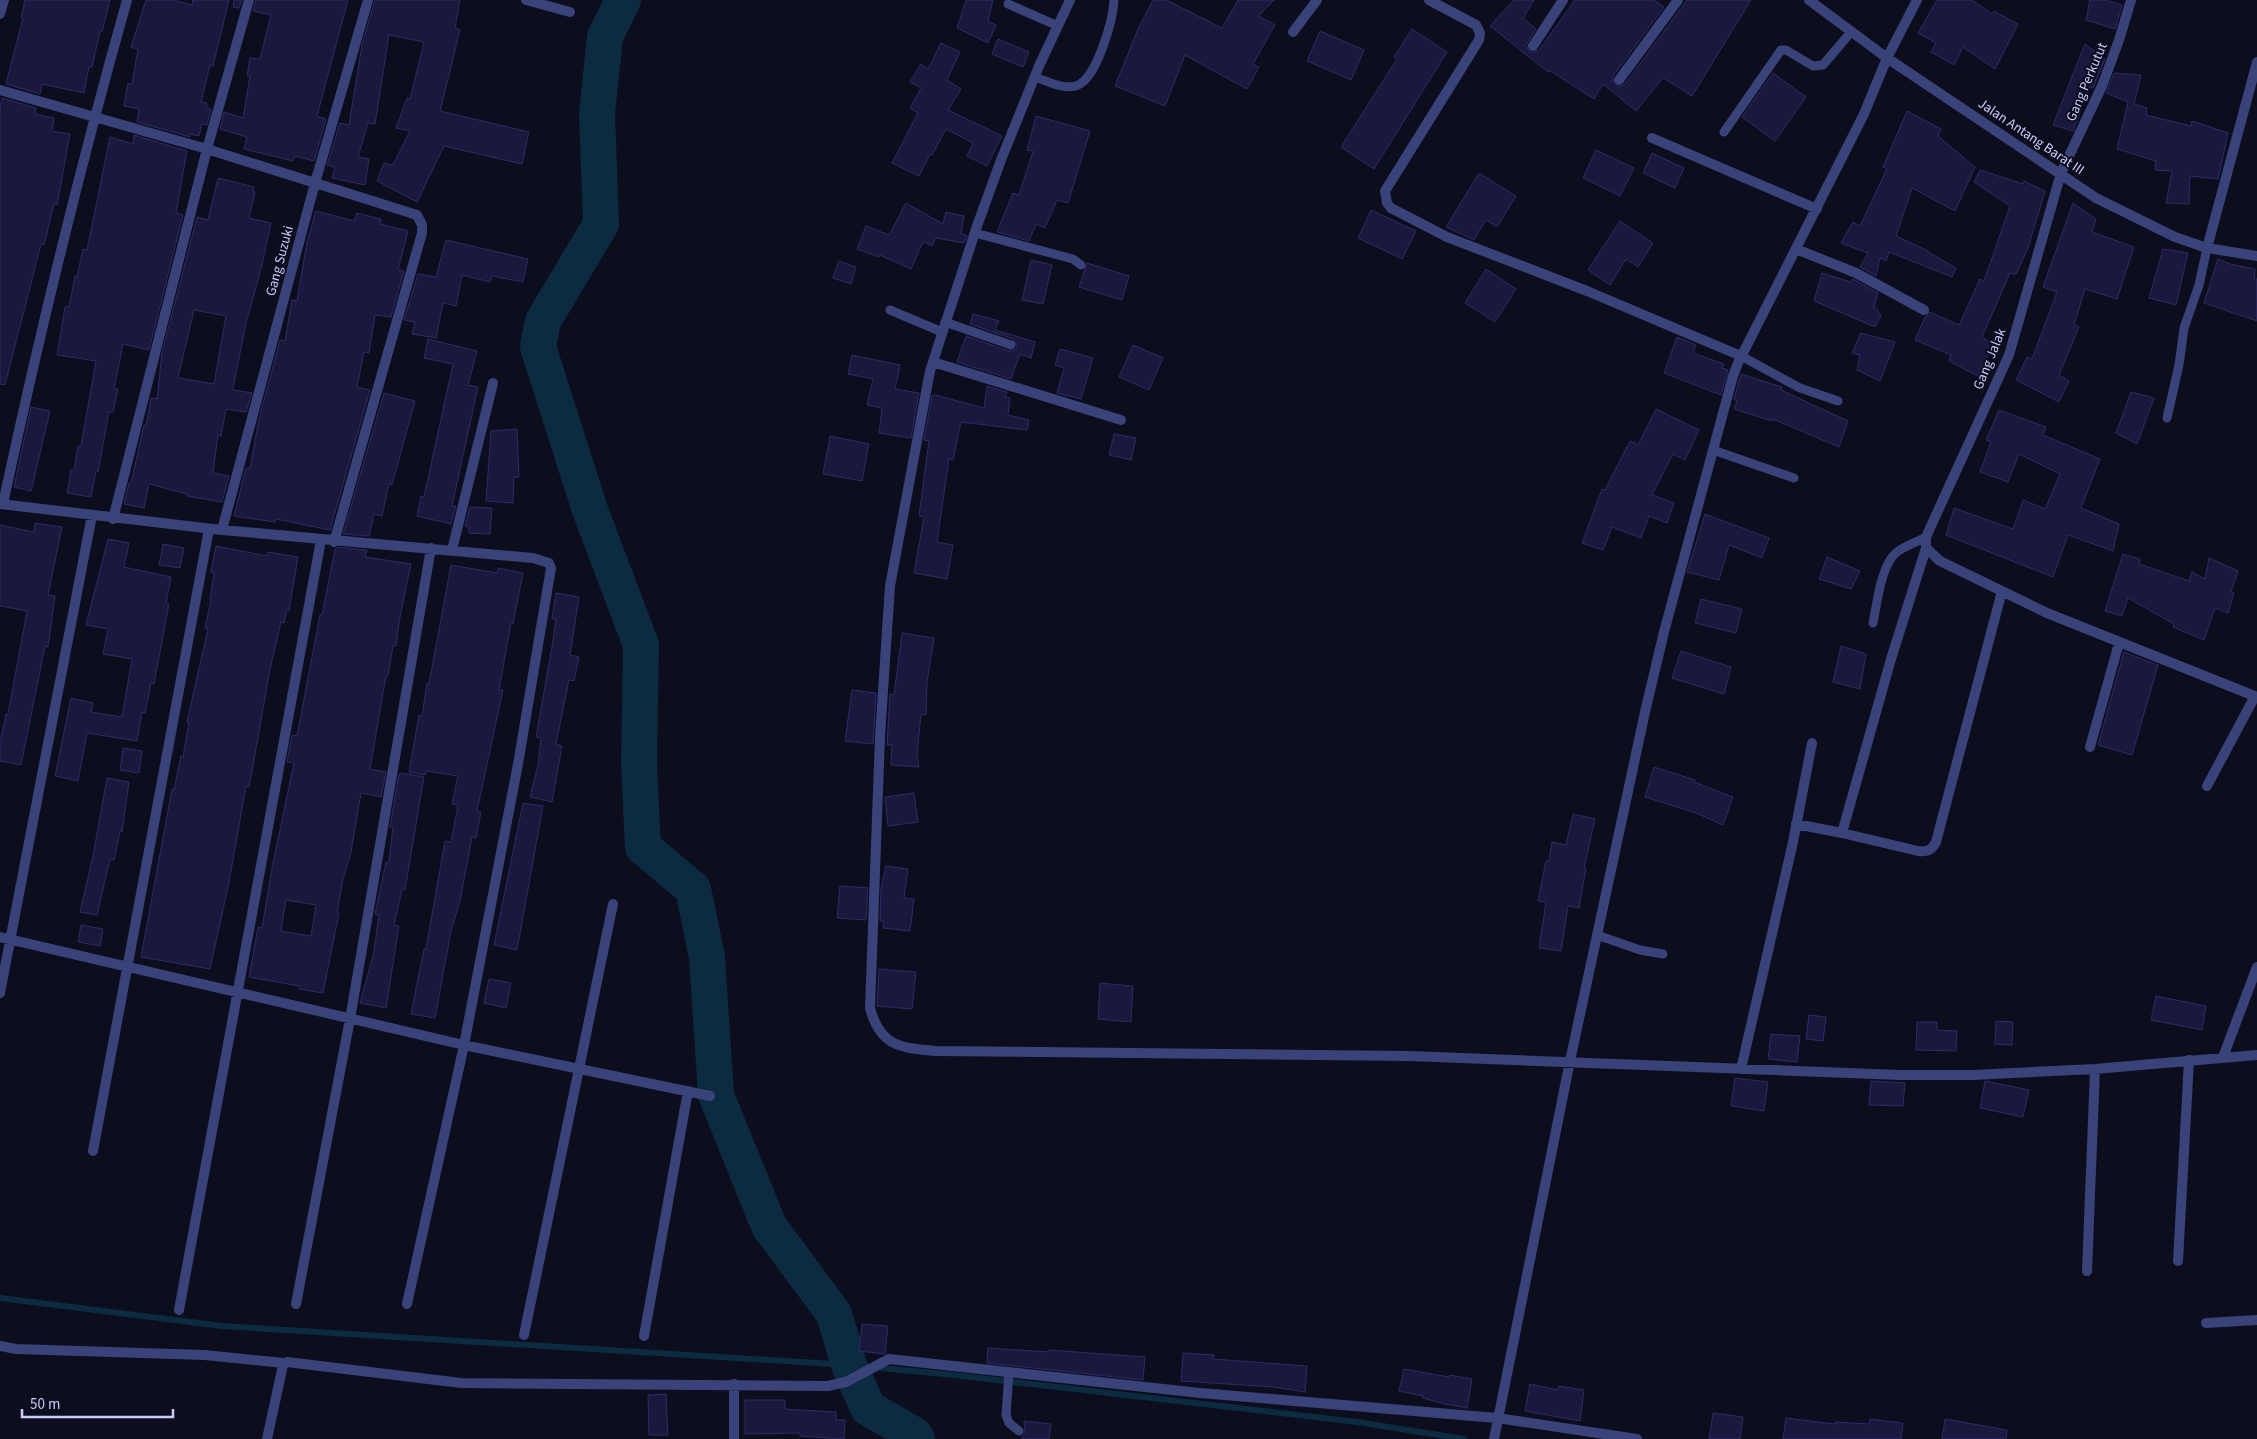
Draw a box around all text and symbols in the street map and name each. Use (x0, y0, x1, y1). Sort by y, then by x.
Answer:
street label: Gang Perkutut (2061, 39, 2113, 125)
street label: Jalan Antang Barat III (1974, 94, 2088, 180)
street label: Gang Suzuki (261, 224, 299, 298)
street label: Gang Jalak (1969, 325, 2011, 393)
scale bar (22, 1386, 174, 1418)
text: 50 m (30, 1394, 60, 1415)

